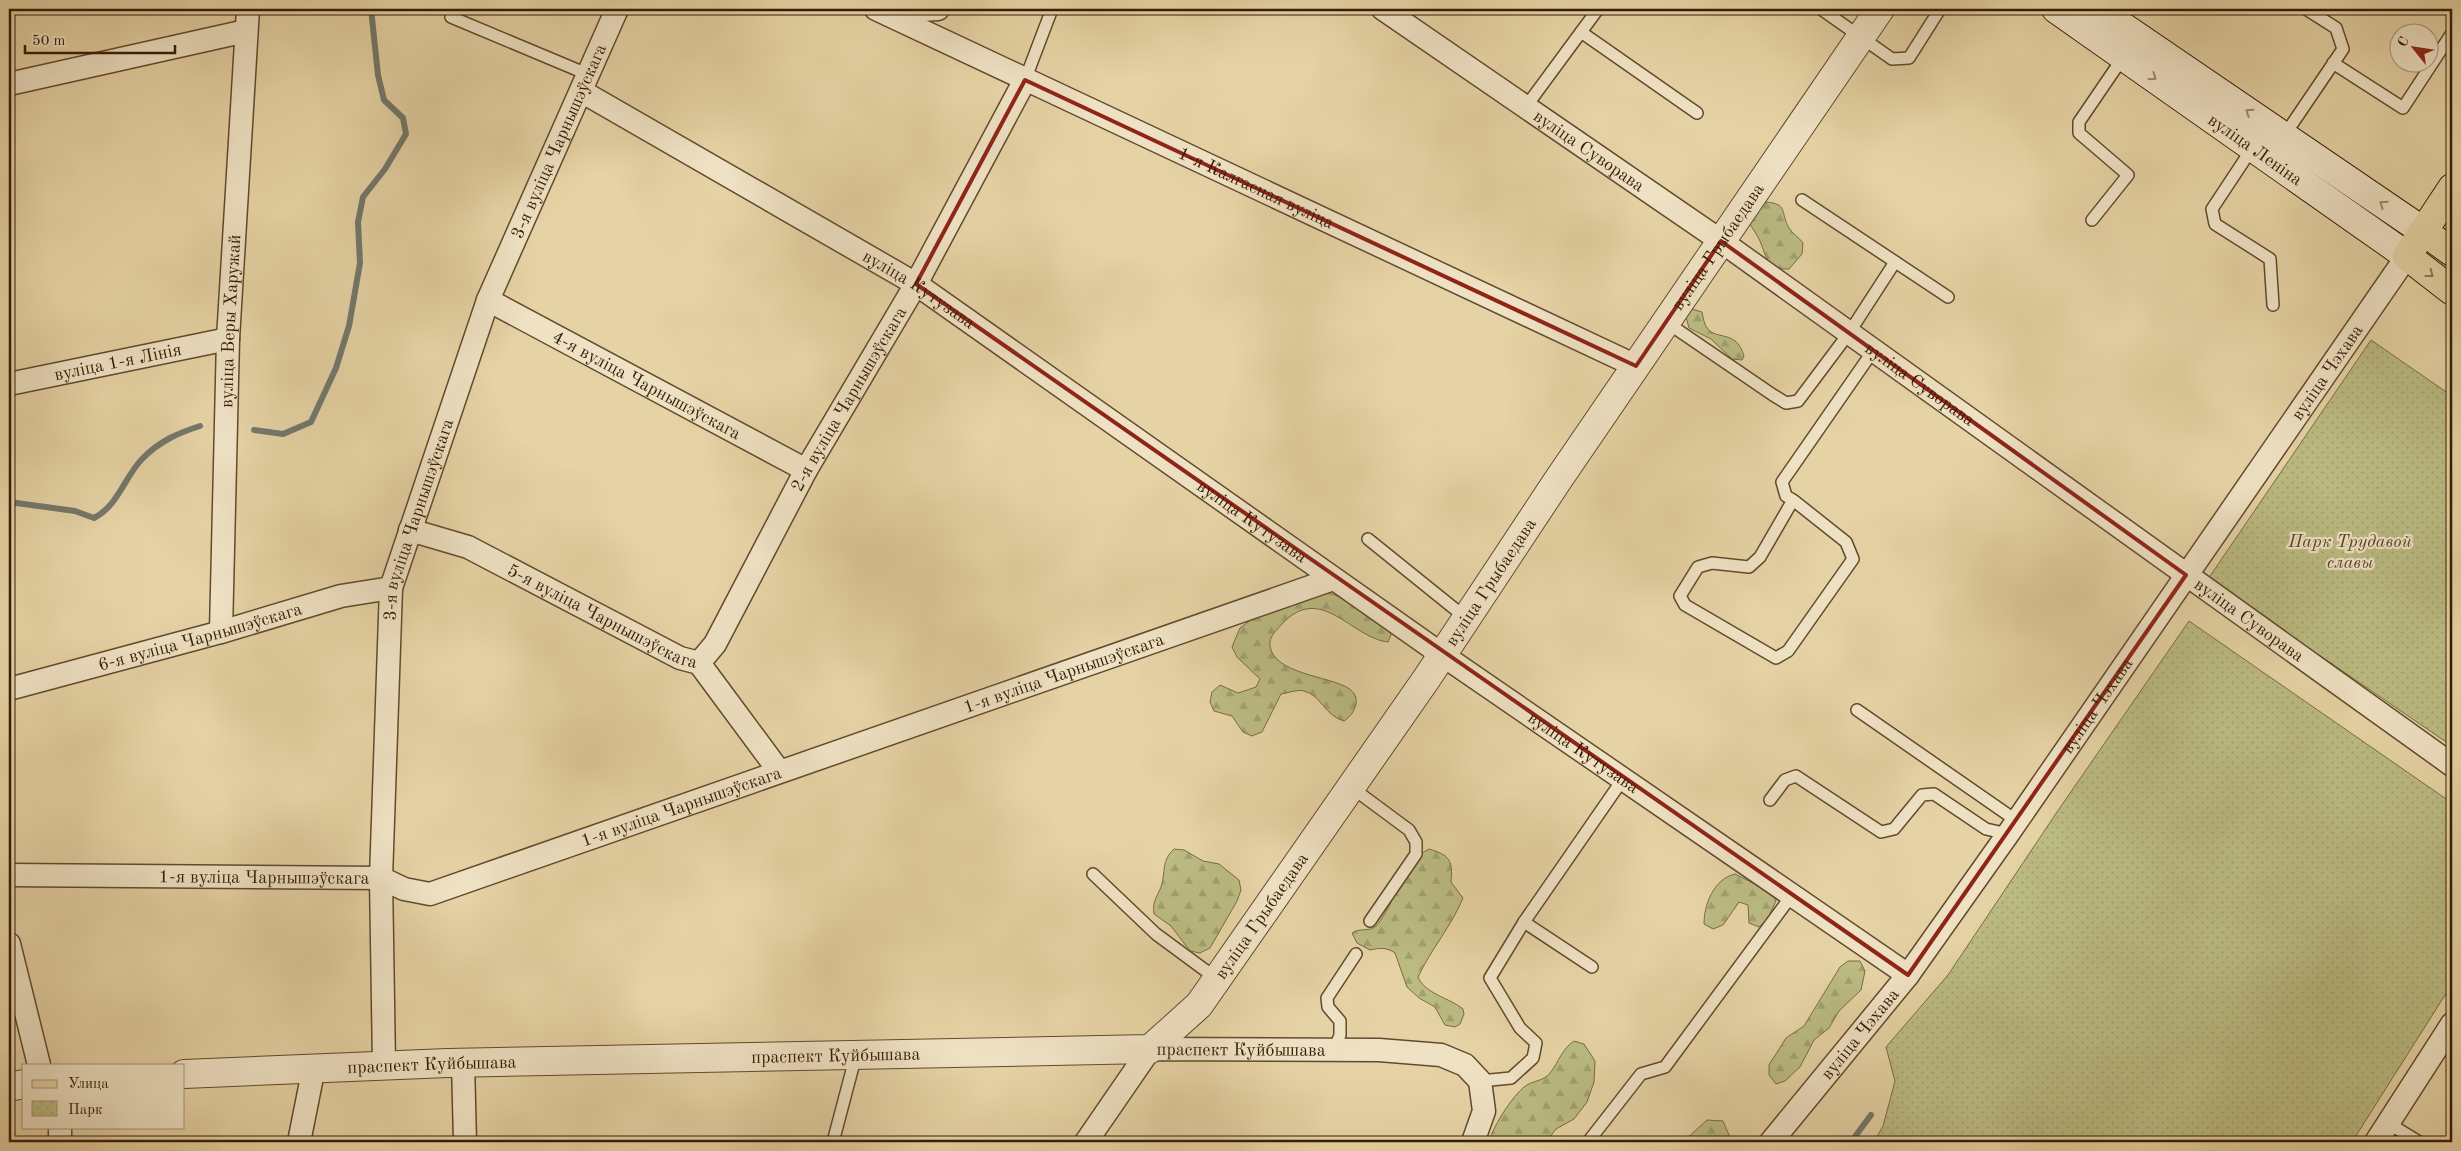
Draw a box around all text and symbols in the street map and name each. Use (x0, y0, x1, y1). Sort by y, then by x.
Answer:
scale bar (25, 22, 175, 54)
north arrow (2388, 22, 2438, 72)
text: 50 m (32, 34, 66, 49)
text: С (2395, 34, 2412, 50)
street label: 3-я вуліца Чарнышэўскага (508, 41, 610, 241)
one-way arrow (2147, 71, 2157, 80)
street label: вуліца Суворава (1530, 107, 1647, 196)
one-way arrow (2245, 109, 2255, 118)
street label: вуліца Леніна (2204, 111, 2306, 190)
street label: 1-я Калгасная вуліца (1175, 144, 1336, 233)
street label: вуліца Грыбаедава (1669, 180, 1768, 314)
one-way arrow (2379, 201, 2389, 210)
street label: вуліца Веры Харужай (218, 234, 244, 408)
street label: вуліца Кутузава (859, 247, 978, 333)
one-way arrow (2424, 268, 2433, 277)
street label: 2-я вуліца Чарнышэўскага (788, 304, 910, 495)
street label: вуліца Чэхава (2288, 322, 2367, 424)
street label: 4-я вуліца Чарнышэўскага (549, 328, 744, 443)
street label: вуліца Суворава (1862, 339, 1978, 430)
street label: вуліца 1-я Лінія (53, 341, 183, 384)
street label: 3-я вуліца Чарнышэўскага (382, 416, 457, 621)
street label: вуліца Кутузава (1193, 477, 1310, 567)
street label: вуліца Грыбаедава (1443, 515, 1540, 650)
park label: Парк Трудавой славы (2287, 533, 2412, 572)
street label: 5-я вуліца Чарнышэўскага (504, 561, 699, 672)
street label: вуліца Суворава (2191, 575, 2307, 666)
street label: 6-я вуліца Чарнышэўскага (96, 600, 304, 675)
street label: 1-я вуліца Чарнышэўскага (961, 631, 1166, 717)
street label: вуліца Чэхава (2058, 655, 2137, 757)
street label: вуліца Кутузава (1524, 709, 1642, 797)
street label: 1-я вуліца Чарнышэўскага (579, 764, 784, 851)
street label: вуліца Грыбаедава (1212, 850, 1312, 983)
street label: 1-я вуліца Чарнышэўскага (159, 868, 370, 888)
street label: вуліца Чэхава (1818, 985, 1903, 1083)
street label: праспект Куйбышава (1157, 1041, 1326, 1060)
street label: праспект Куйбышава (751, 1046, 921, 1067)
street label: праспект Куйбышава (347, 1054, 517, 1077)
legend (22, 1064, 185, 1128)
text: Улица (68, 1077, 109, 1092)
text: Парк (68, 1103, 103, 1118)

